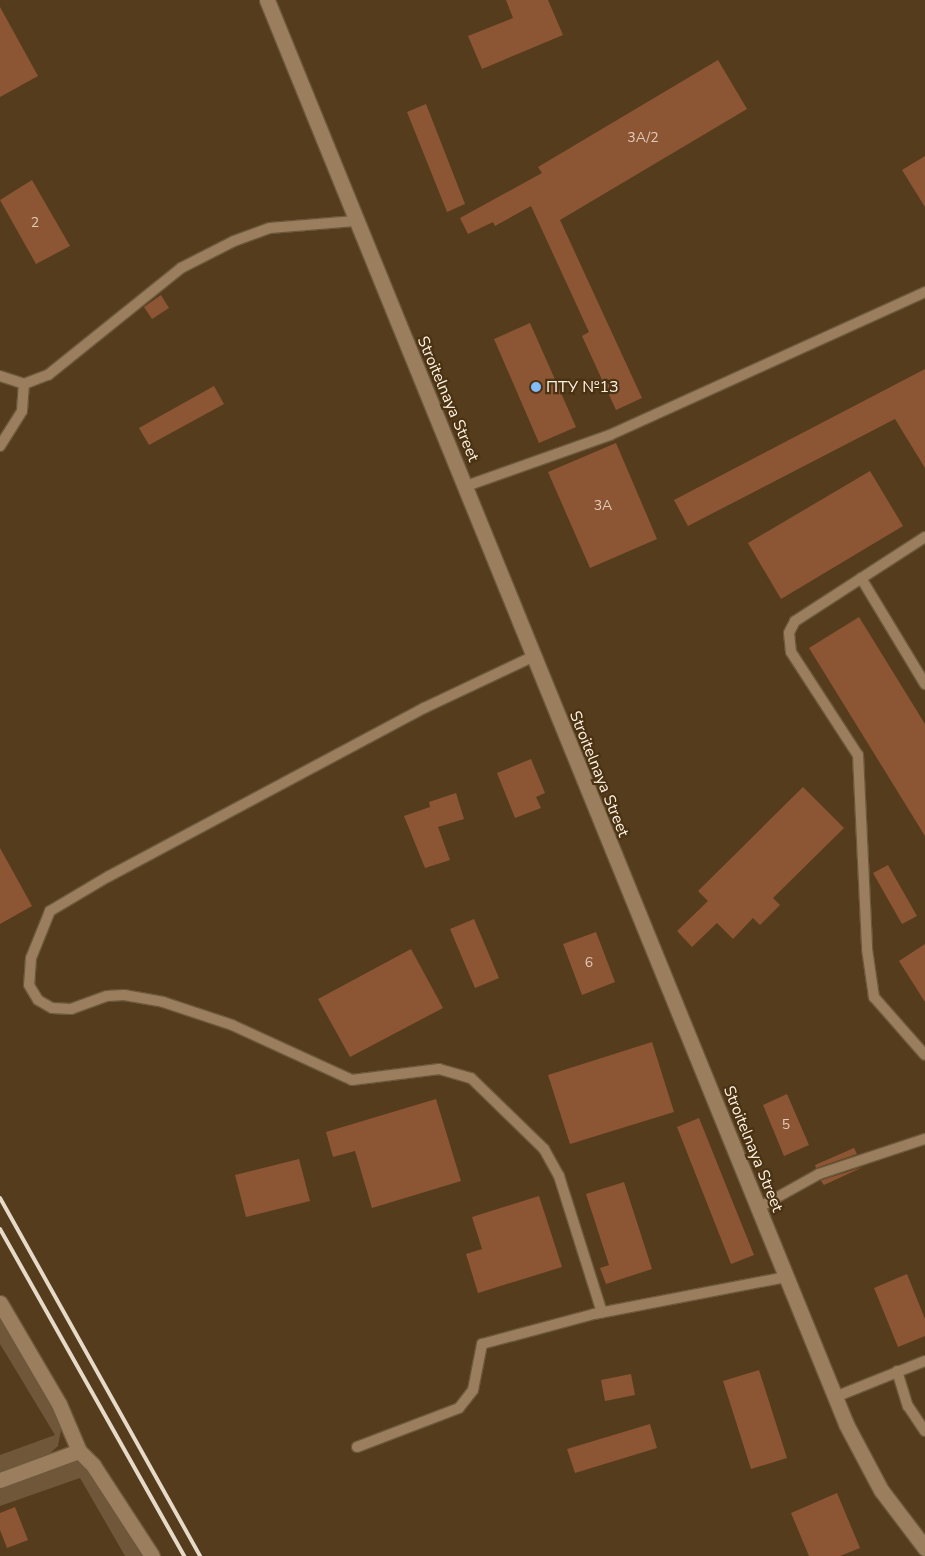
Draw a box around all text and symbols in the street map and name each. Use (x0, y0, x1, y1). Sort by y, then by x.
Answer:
house number: 3А/2 (627, 130, 659, 146)
house number: 2 (31, 215, 39, 231)
street label: Stroitelnaya Street (413, 333, 483, 465)
place label: ПТУ №13 (546, 377, 619, 397)
marker: ПТУ №13 (530, 381, 542, 393)
house number: 3А (594, 498, 612, 514)
street label: Stroitelnaya Street (565, 708, 633, 840)
house number: 6 (585, 955, 593, 971)
street label: Stroitelnaya Street (719, 1083, 787, 1215)
house number: 5 (782, 1117, 790, 1133)

